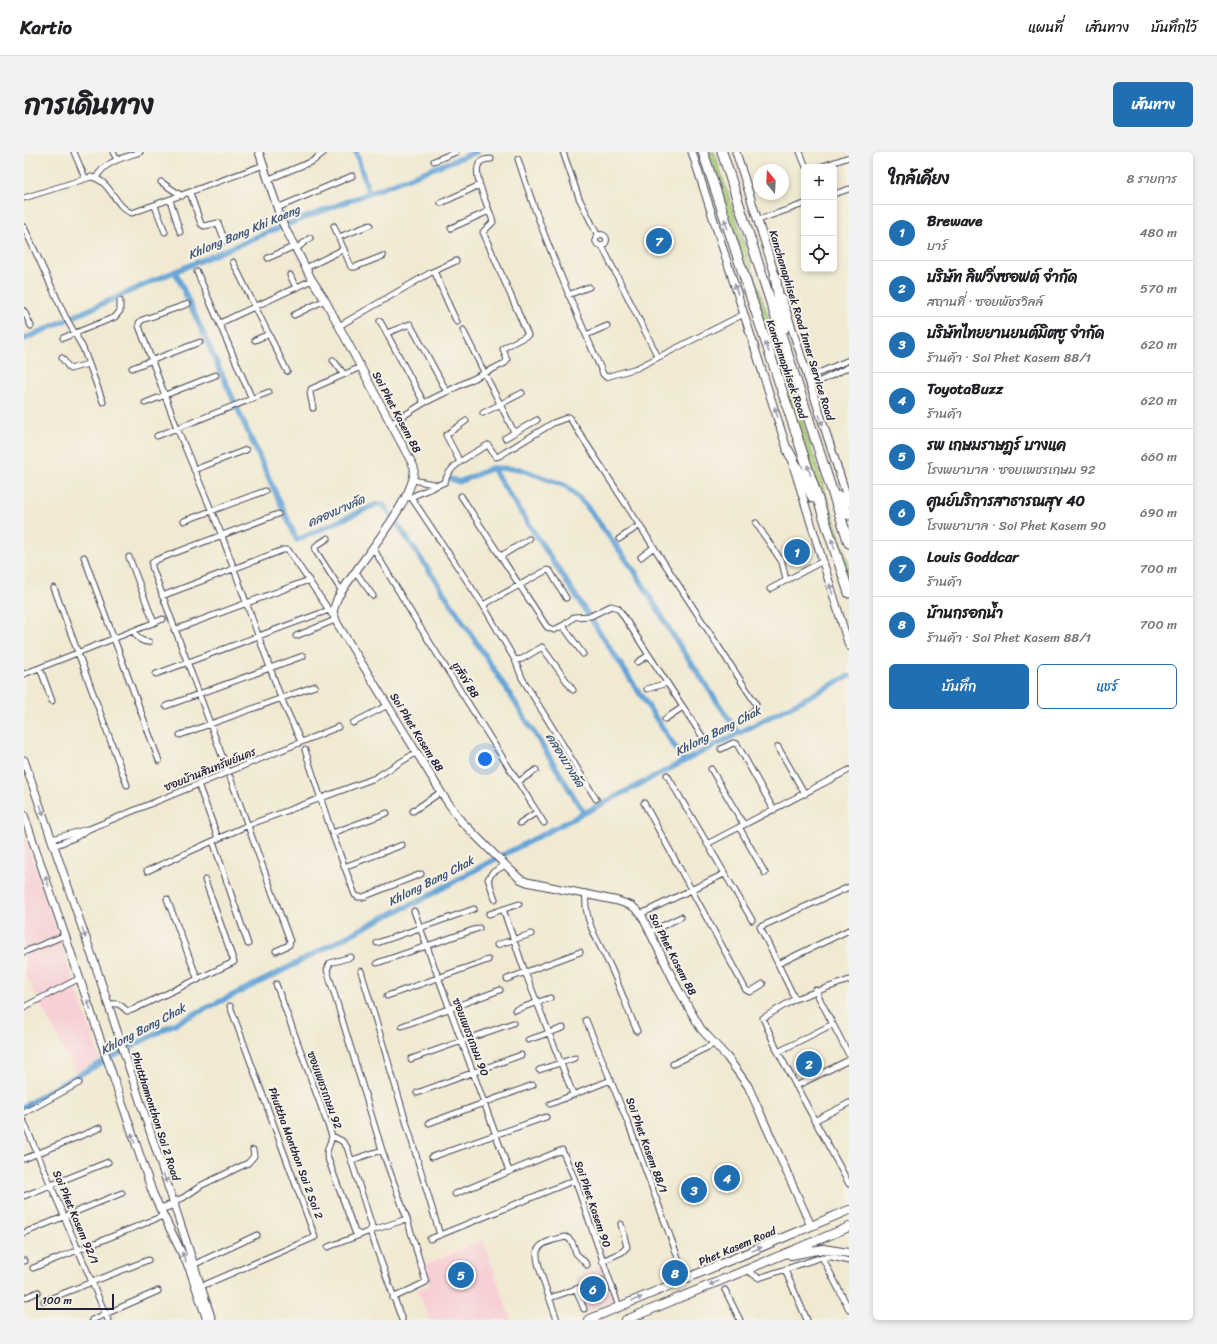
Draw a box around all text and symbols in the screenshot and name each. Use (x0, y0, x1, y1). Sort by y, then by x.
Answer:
text: Kartio (20, 11, 72, 44)
text: แผนที่ (1028, 15, 1063, 40)
text: เส้นทาง (1085, 15, 1129, 40)
text: บันทึกไว้ (1151, 15, 1197, 40)
text: การเดินทาง (24, 80, 154, 129)
button: เส้นทาง (1113, 82, 1193, 127)
text: ใกล้เคียง (889, 163, 949, 193)
north arrow (753, 164, 789, 200)
map controls (801, 164, 837, 272)
button: + (801, 164, 837, 200)
text: 8 รายการ (1126, 167, 1177, 190)
water label: Khlong Bang Khi Kaeng (184, 198, 304, 266)
button: − (801, 200, 837, 236)
text: Brewave (927, 208, 982, 234)
one-way arrow (723, 217, 729, 229)
text: 1 (899, 221, 905, 244)
text: 480 m (1139, 221, 1177, 244)
pin: 7 (646, 226, 672, 256)
street label: Kanchanaphisek Road Inner Service Road (767, 228, 837, 422)
text: บาร์ (927, 234, 947, 257)
button: locate (801, 236, 837, 272)
text: บริษัท ลิฟวิ่งซอฟต์ จำกัด (927, 264, 1077, 290)
text: 2 (898, 277, 906, 300)
text: 570 m (1140, 277, 1177, 300)
one-way arrow (732, 283, 738, 295)
text: สถานที่ · ซอยพัชรวิลล์ (927, 290, 1043, 313)
street label: Kanchanaphisek Road (764, 318, 810, 420)
text: บริษัทไทยยานยนต์มิตซู จำกัด (927, 320, 1104, 346)
text: 3 (898, 333, 906, 356)
text: 620 m (1141, 333, 1177, 356)
one-way arrow (764, 341, 770, 353)
text: ร้านค้า · Soi Phet Kasem 88/1 (927, 346, 1091, 369)
street label: Soi Phet Kasem 88 (367, 368, 426, 457)
text: ToyotaBuzz (927, 376, 1003, 402)
text: 4 (898, 389, 906, 412)
text: 620 m (1141, 389, 1177, 412)
text: ร้านค้า (927, 402, 962, 425)
one-way arrow (773, 406, 779, 418)
one-way arrow (818, 414, 824, 426)
text: รพ เกษมราษฎร์ บางแค (927, 432, 1066, 458)
text: 5 (898, 445, 906, 468)
text: 660 m (1141, 445, 1177, 468)
text: โรงพยาบาล · ซอยเพชรเกษม 92 (927, 458, 1095, 481)
one-way arrow (806, 464, 812, 476)
water label: คลองบางลัด (304, 488, 370, 533)
text: ศูนย์บริการสาธารณสุข 40 (927, 488, 1085, 514)
text: 6 (898, 501, 906, 524)
text: 690 m (1140, 501, 1177, 524)
text: โรงพยาบาล · Soi Phet Kasem 90 (927, 514, 1106, 537)
pin: 1 (784, 537, 810, 567)
one-way arrow (830, 537, 836, 549)
text: Louis Goddcar (927, 544, 1018, 570)
text: 7 (898, 557, 906, 580)
text: 700 m (1140, 557, 1177, 580)
text: ร้านค้า (927, 570, 962, 593)
one-way arrow (828, 582, 834, 594)
text: บ้านกรอกน้ำ (927, 600, 1003, 626)
text: 8 (898, 613, 906, 636)
text: 700 m (1140, 613, 1177, 636)
text: ร้านค้า · Soi Phet Kasem 88/1 (927, 626, 1091, 649)
street label: ชูสังข์ 88 (447, 658, 484, 702)
button: บันทึก (889, 664, 1029, 709)
button: แชร์ (1037, 664, 1177, 709)
street label: Soi Phet Kasem 88 (385, 689, 449, 776)
water label: Khlong Bang Chak (671, 699, 766, 762)
water label: คลองบางลัด (539, 728, 591, 793)
street label: ซอยบ้านสินทรัพย์นคร (161, 742, 260, 797)
your location (475, 749, 495, 769)
one-way arrow (39, 804, 45, 816)
water label: Khlong Bang Chak (384, 849, 479, 912)
one-way arrow (44, 875, 50, 887)
street label: Soi Phet Kasem 88 (644, 910, 702, 999)
one-way arrow (81, 927, 87, 939)
street label: ซอยเพชรเกษม 90 (447, 995, 494, 1079)
water label: Khlong Bang Chak (96, 996, 191, 1061)
one-way arrow (85, 998, 91, 1010)
street label: Phutthamonthon Sai 2 Road (126, 1049, 186, 1184)
street label: ซอยเพชรเกษม 92 (302, 1049, 348, 1132)
pin: 2 (796, 1049, 822, 1079)
street label: Phuttha Monthon Sai 2 Soi 2 (263, 1085, 328, 1222)
street label: Soi Phet Kasem 88/1 (620, 1095, 673, 1196)
one-way arrow (130, 1131, 136, 1143)
street label: Soi Phet Kasem 90 (569, 1158, 616, 1250)
pin: 4 (714, 1163, 740, 1193)
street label: Soi Phet Kasem 92/1 (47, 1167, 104, 1267)
one-way arrow (162, 1173, 168, 1185)
pin: 3 (681, 1175, 707, 1205)
street label: Phet Kasem Road (695, 1221, 780, 1271)
one-way arrow (751, 1246, 763, 1252)
one-way arrow (181, 1251, 187, 1263)
pin: 8 (662, 1258, 688, 1288)
pin: 5 (448, 1260, 474, 1290)
pin: 6 (580, 1274, 606, 1304)
one-way arrow (708, 1281, 720, 1287)
text: 100 m (42, 1291, 72, 1310)
scale bar (36, 1292, 114, 1311)
one-way arrow (631, 1296, 643, 1302)

